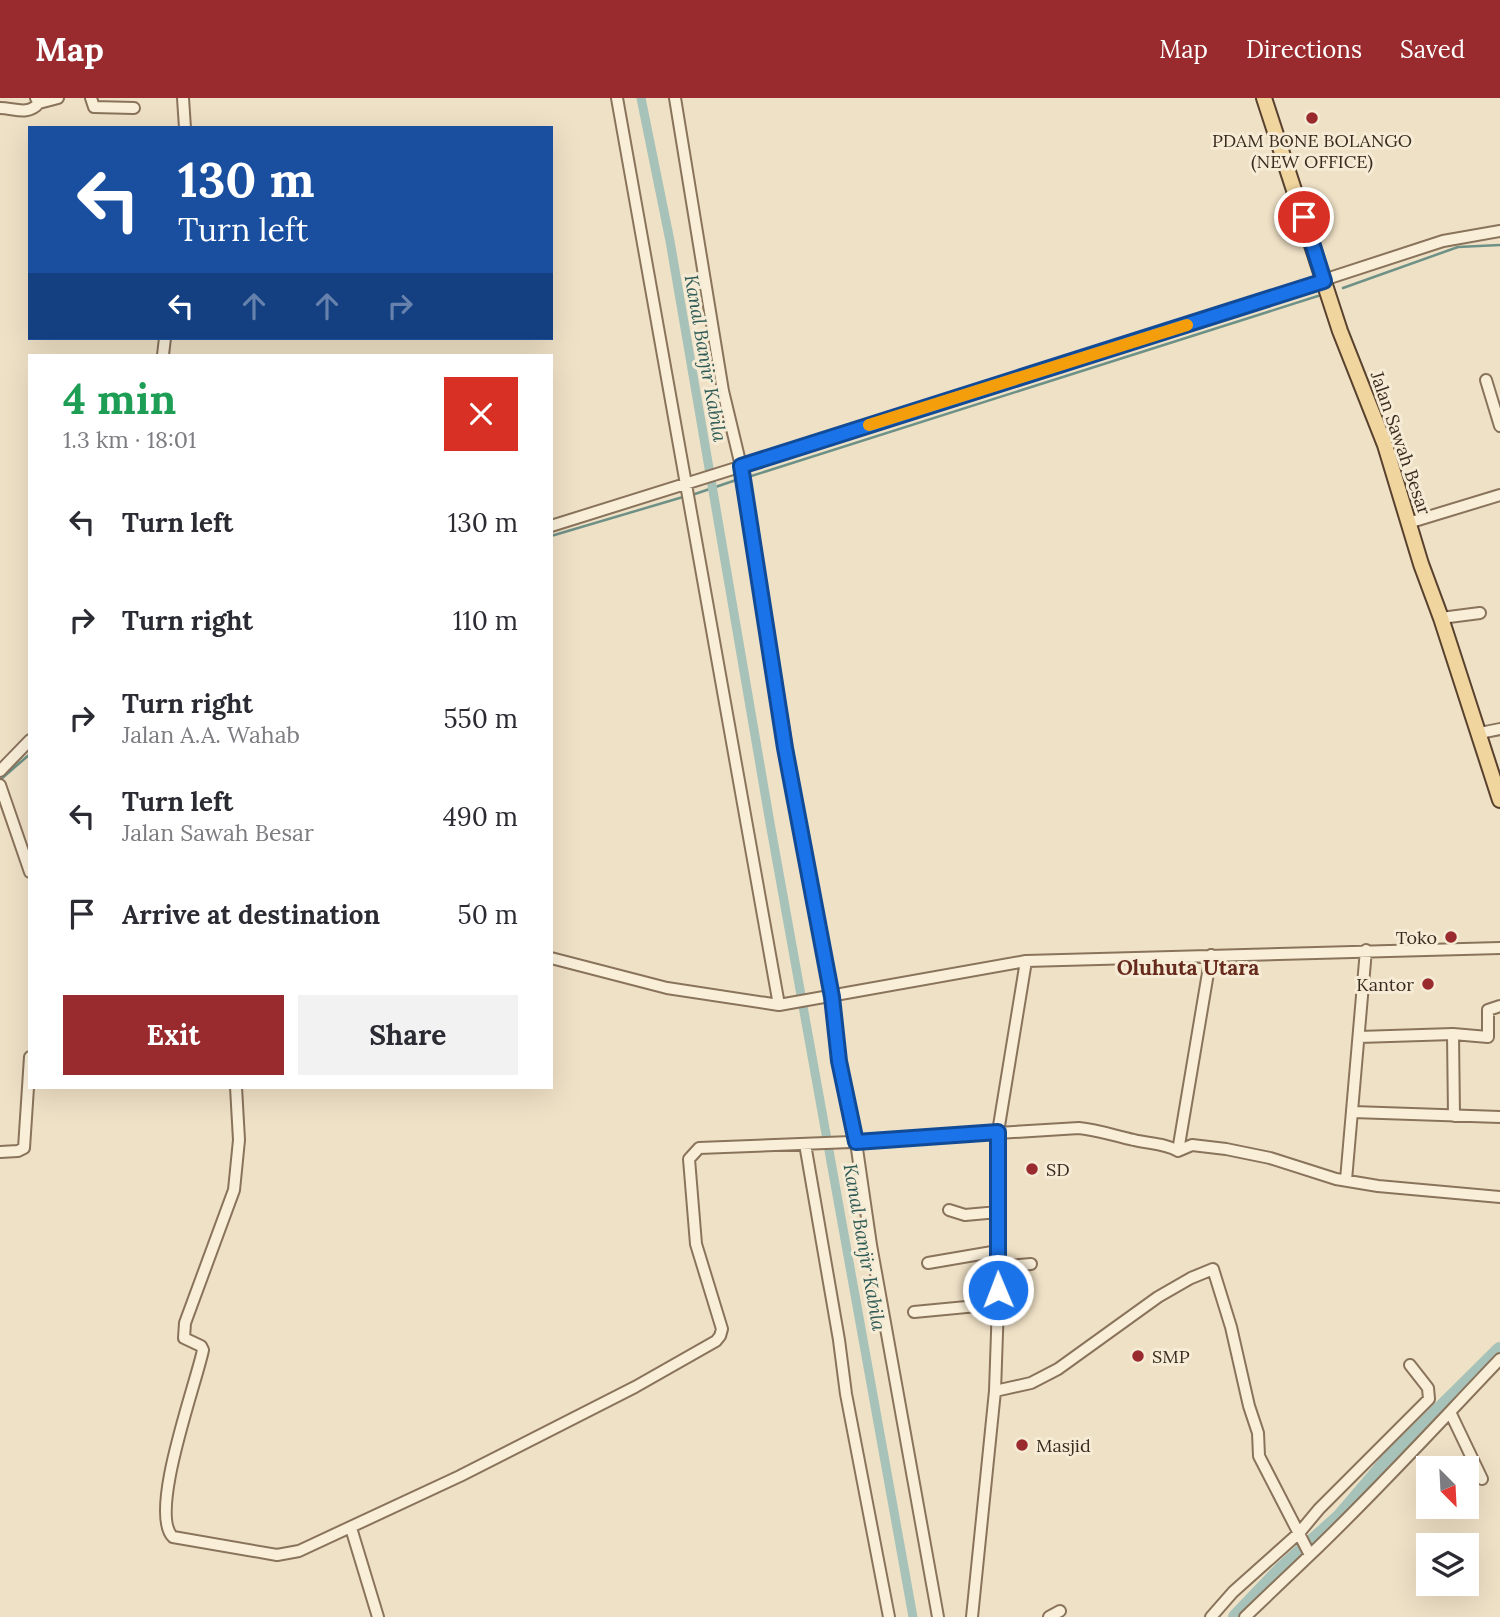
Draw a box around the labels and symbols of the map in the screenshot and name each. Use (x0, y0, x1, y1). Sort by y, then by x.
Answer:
marker: PDAM BONE BOLANGO (NEW OFFICE) (1304, 110, 1320, 126)
place label: PDAM BONE BOLANGO (NEW OFFICE) (1212, 129, 1412, 173)
pin (1274, 187, 1334, 247)
water label: Kanal Banjir Kabila (679, 273, 733, 444)
street label: Jalan Sawah Besar (1365, 367, 1436, 518)
place label: Toko (1396, 926, 1437, 949)
marker: Toko (1443, 929, 1459, 945)
district label: Oluhuta Utara (1117, 954, 1259, 981)
place label: Kantor (1356, 973, 1414, 996)
marker: Kantor (1420, 976, 1436, 992)
place label: SD (1046, 1158, 1070, 1181)
marker: SD (1024, 1161, 1040, 1177)
water label: Kanal Banjir Kabila (838, 1162, 892, 1333)
position arrow (961, 1253, 1035, 1327)
place label: SMP (1152, 1345, 1190, 1368)
marker: SMP (1130, 1348, 1146, 1364)
place label: Masjid (1036, 1434, 1091, 1457)
marker: Masjid (1014, 1437, 1030, 1453)
north arrow (1416, 1456, 1479, 1519)

